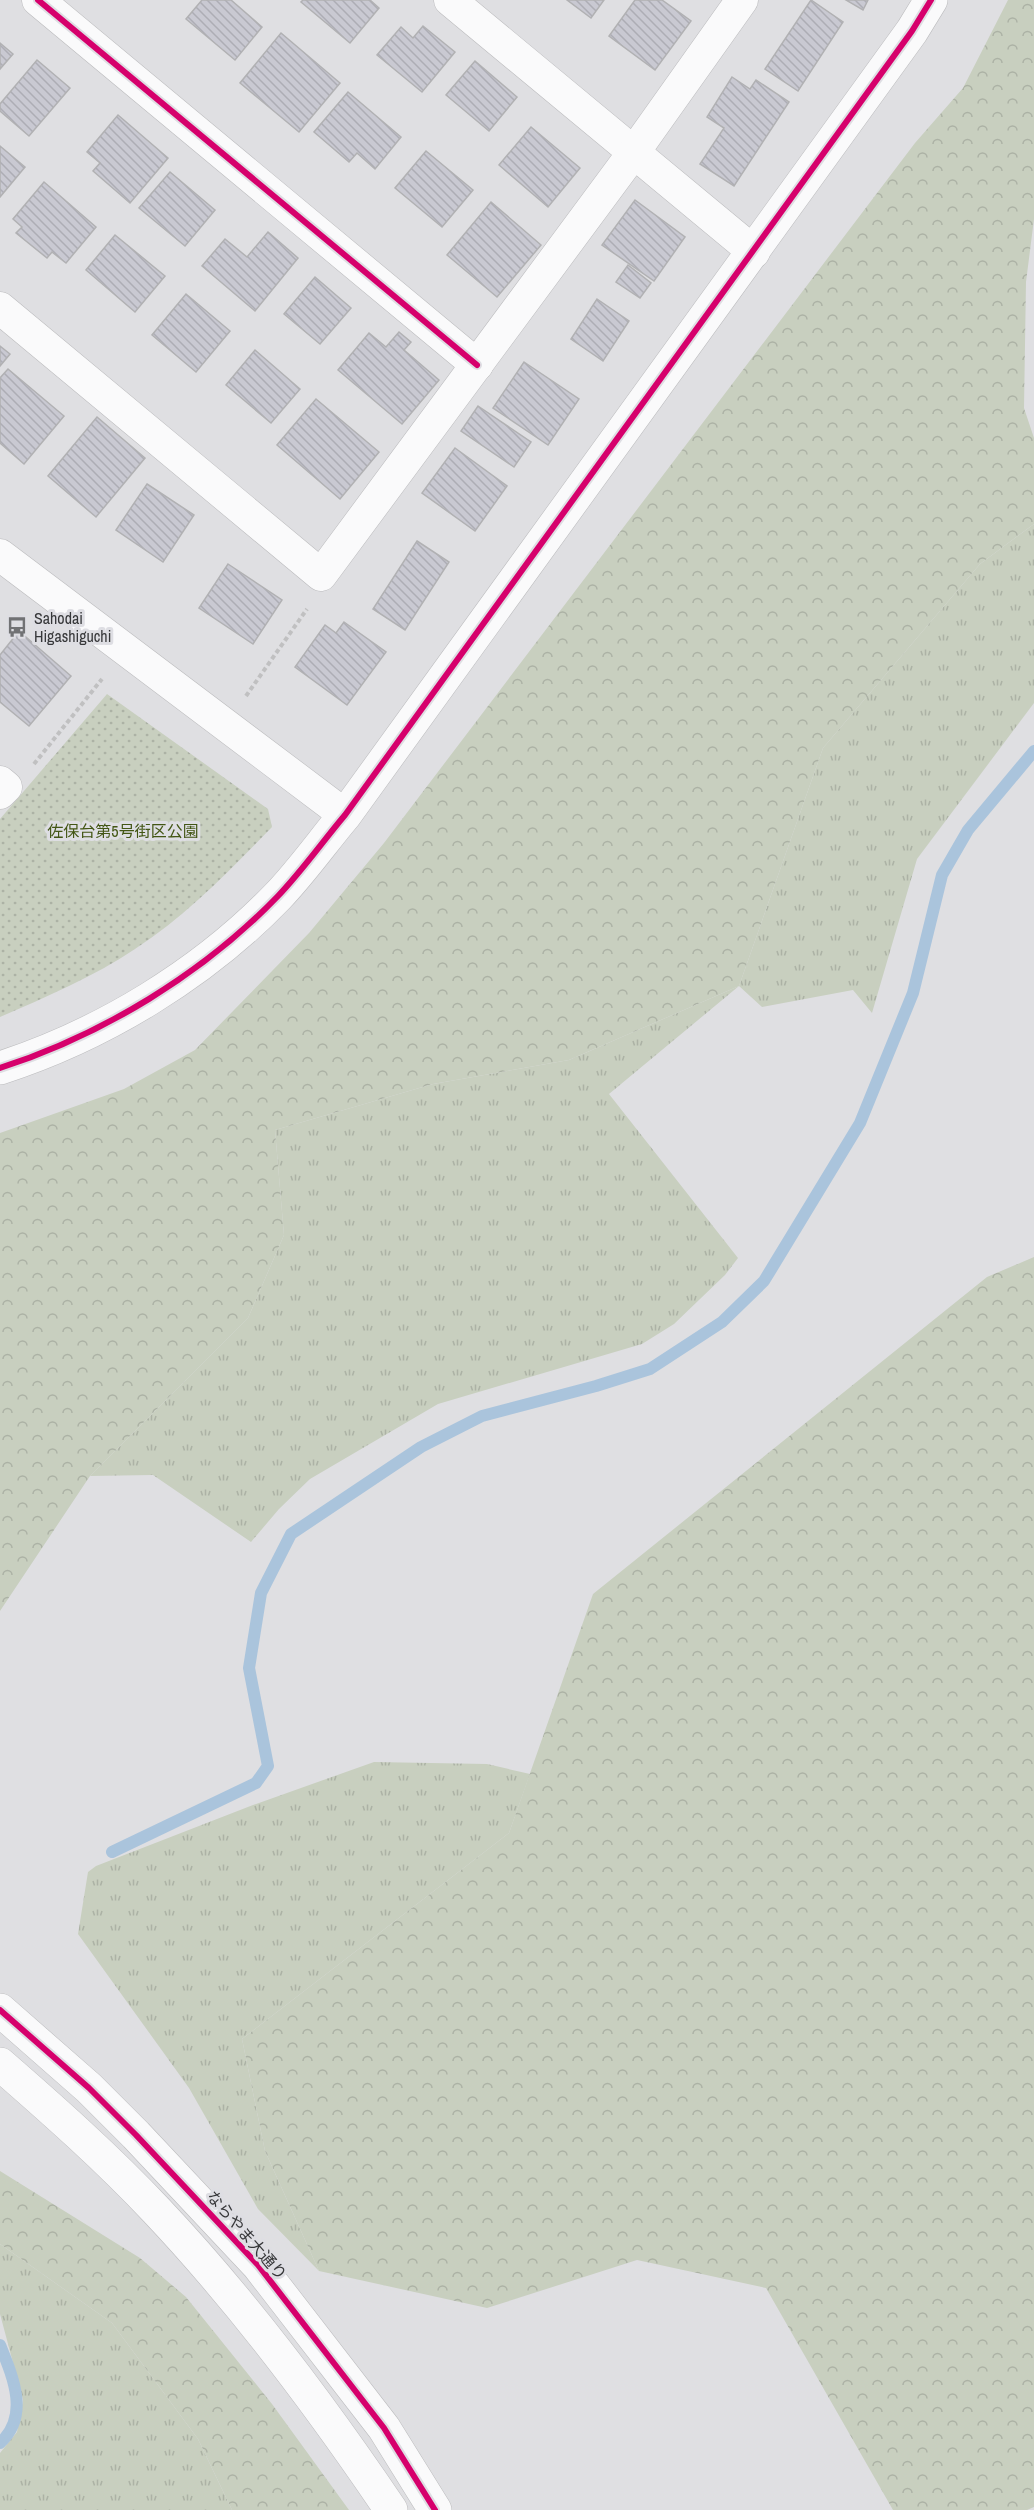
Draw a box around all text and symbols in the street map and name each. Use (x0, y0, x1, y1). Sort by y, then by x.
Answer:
place label: Sahodai Higashiguchi (34, 607, 111, 647)
bus stop icon: Sahodai Higashiguchi (5, 615, 29, 639)
park label: 佐保台第5号街区公園 (47, 820, 199, 842)
street label: ならやま大通り (202, 2186, 292, 2284)

